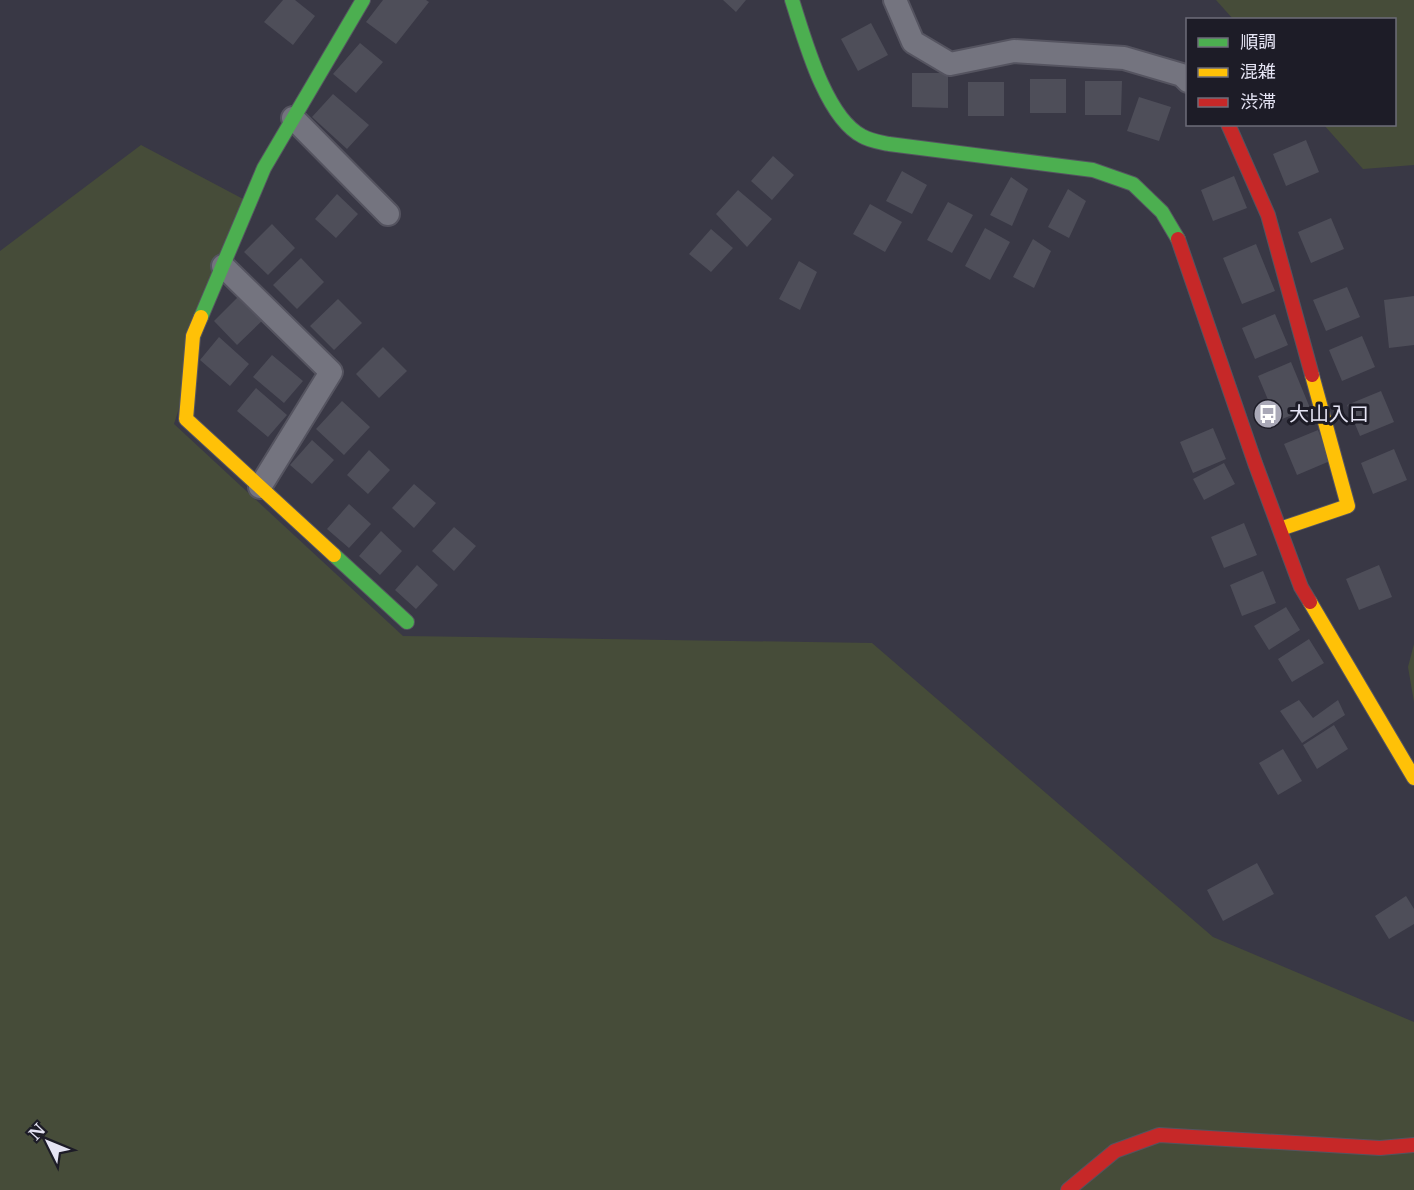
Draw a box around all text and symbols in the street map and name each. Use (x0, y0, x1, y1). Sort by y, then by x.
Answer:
legend (1186, 18, 1396, 126)
text: 順調 (1240, 31, 1276, 53)
text: 混雑 (1240, 61, 1276, 83)
text: 渋滞 (1240, 91, 1276, 113)
bus stop icon: 大山入口 (1252, 398, 1284, 430)
place label: 大山入口 (1289, 402, 1369, 426)
north arrow (18, 1112, 78, 1172)
text: N (25, 1119, 49, 1144)

